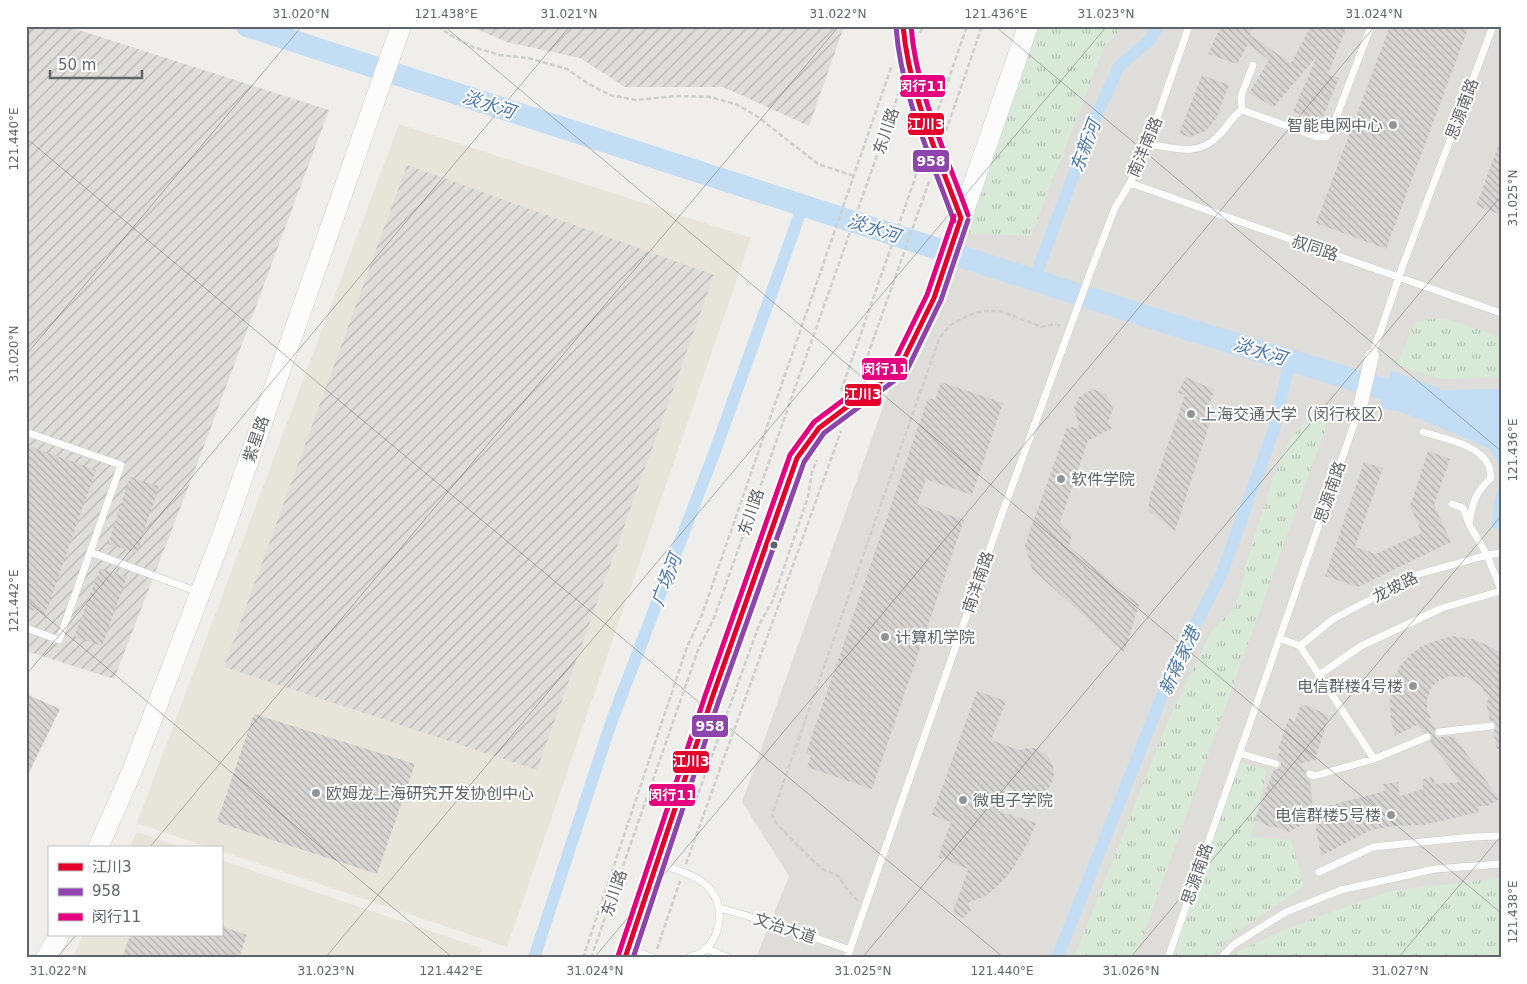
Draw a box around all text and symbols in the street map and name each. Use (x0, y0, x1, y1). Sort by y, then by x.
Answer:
text: 31.020°N (273, 7, 329, 21)
text: 121.438°E (414, 7, 478, 21)
text: 31.021°N (541, 7, 597, 21)
text: 31.022°N (810, 7, 866, 21)
text: 121.436°E (964, 7, 1028, 21)
text: 31.023°N (1078, 7, 1134, 21)
text: 31.024°N (1346, 7, 1402, 21)
scale bar (50, 48, 142, 80)
text: 50 m (58, 56, 96, 74)
line badge: 闵行11 (899, 74, 946, 98)
street label: 思源南路 (1442, 76, 1482, 142)
text: 闵行11 (898, 78, 946, 94)
water label: 淡水河 (460, 86, 521, 123)
street label: 东川路 (869, 105, 903, 157)
text: 121.440°E (7, 107, 21, 171)
line badge: 江川3 (907, 112, 945, 136)
water label: 东新河 (1066, 114, 1106, 175)
street label: 南洋南路 (1124, 114, 1166, 180)
text: 江川3 (907, 116, 945, 132)
place label: 智能电网中心 (1287, 116, 1383, 135)
marker: 智能电网中心 (1387, 119, 1399, 131)
line badge: 958 (912, 149, 950, 173)
text: 958 (916, 153, 946, 169)
text: 31.025°N (1506, 170, 1520, 226)
water label: 淡水河 (845, 210, 906, 247)
street label: 叔同路 (1289, 231, 1341, 265)
text: 31.020°N (7, 326, 21, 382)
water label: 淡水河 (1231, 333, 1292, 370)
line badge: 闵行11 (861, 357, 908, 381)
text: 闵行11 (861, 361, 909, 377)
line badge: 江川3 (844, 383, 882, 407)
text: 江川3 (844, 386, 882, 402)
place label: 上海交通大学（闵行校区） (1201, 405, 1393, 424)
marker: 上海交通大学（闵行校区） (1185, 408, 1197, 420)
street label: 紫星路 (239, 413, 273, 465)
text: 121.436°E (1506, 418, 1520, 482)
street label: 思源南路 (1311, 459, 1349, 525)
place label: 软件学院 (1071, 470, 1135, 489)
marker: 软件学院 (1055, 473, 1067, 485)
street label: 东川路 (734, 486, 768, 538)
unlabelled marker (769, 540, 779, 550)
water label: 广场河 (647, 548, 687, 609)
street label: 南洋南路 (959, 549, 997, 615)
street label: 龙坡路 (1369, 568, 1421, 606)
text: 121.442°E (7, 569, 21, 633)
water label: 新蒋家港 (1154, 621, 1205, 698)
place label: 计算机学院 (895, 628, 975, 647)
marker: 计算机学院 (879, 631, 891, 643)
place label: 电信群楼4号楼 (1297, 677, 1403, 696)
marker: 电信群楼4号楼 (1407, 680, 1419, 692)
line badge: 958 (691, 714, 729, 738)
text: 958 (695, 718, 725, 734)
line badge: 江川3 (672, 750, 710, 774)
text: 江川3 (672, 753, 710, 769)
line badge: 闵行11 (648, 783, 696, 807)
place label: 欧姆龙上海研究开发协创中心 (326, 784, 534, 803)
marker: 欧姆龙上海研究开发协创中心 (310, 787, 322, 799)
text: 闵行11 (648, 787, 696, 803)
place label: 微电子学院 (973, 791, 1053, 810)
marker: 微电子学院 (957, 794, 969, 806)
place label: 电信群楼5号楼 (1275, 806, 1381, 825)
marker: 电信群楼5号楼 (1385, 809, 1397, 821)
street label: 思源南路 (1178, 841, 1216, 907)
legend (48, 846, 222, 936)
text: 江川3 (92, 858, 132, 876)
street label: 东川路 (597, 867, 631, 919)
text: 121.438°E (1506, 880, 1520, 944)
text: 958 (92, 882, 121, 900)
text: 闵行11 (92, 908, 141, 926)
street label: 文治大道 (752, 909, 818, 947)
text: 31.022°N (30, 964, 86, 978)
text: 31.023°N (298, 964, 354, 978)
text: 121.442°E (419, 964, 483, 978)
text: 31.024°N (567, 964, 623, 978)
text: 31.025°N (835, 964, 891, 978)
text: 121.440°E (970, 964, 1034, 978)
text: 31.026°N (1103, 964, 1159, 978)
text: 31.027°N (1372, 964, 1428, 978)

